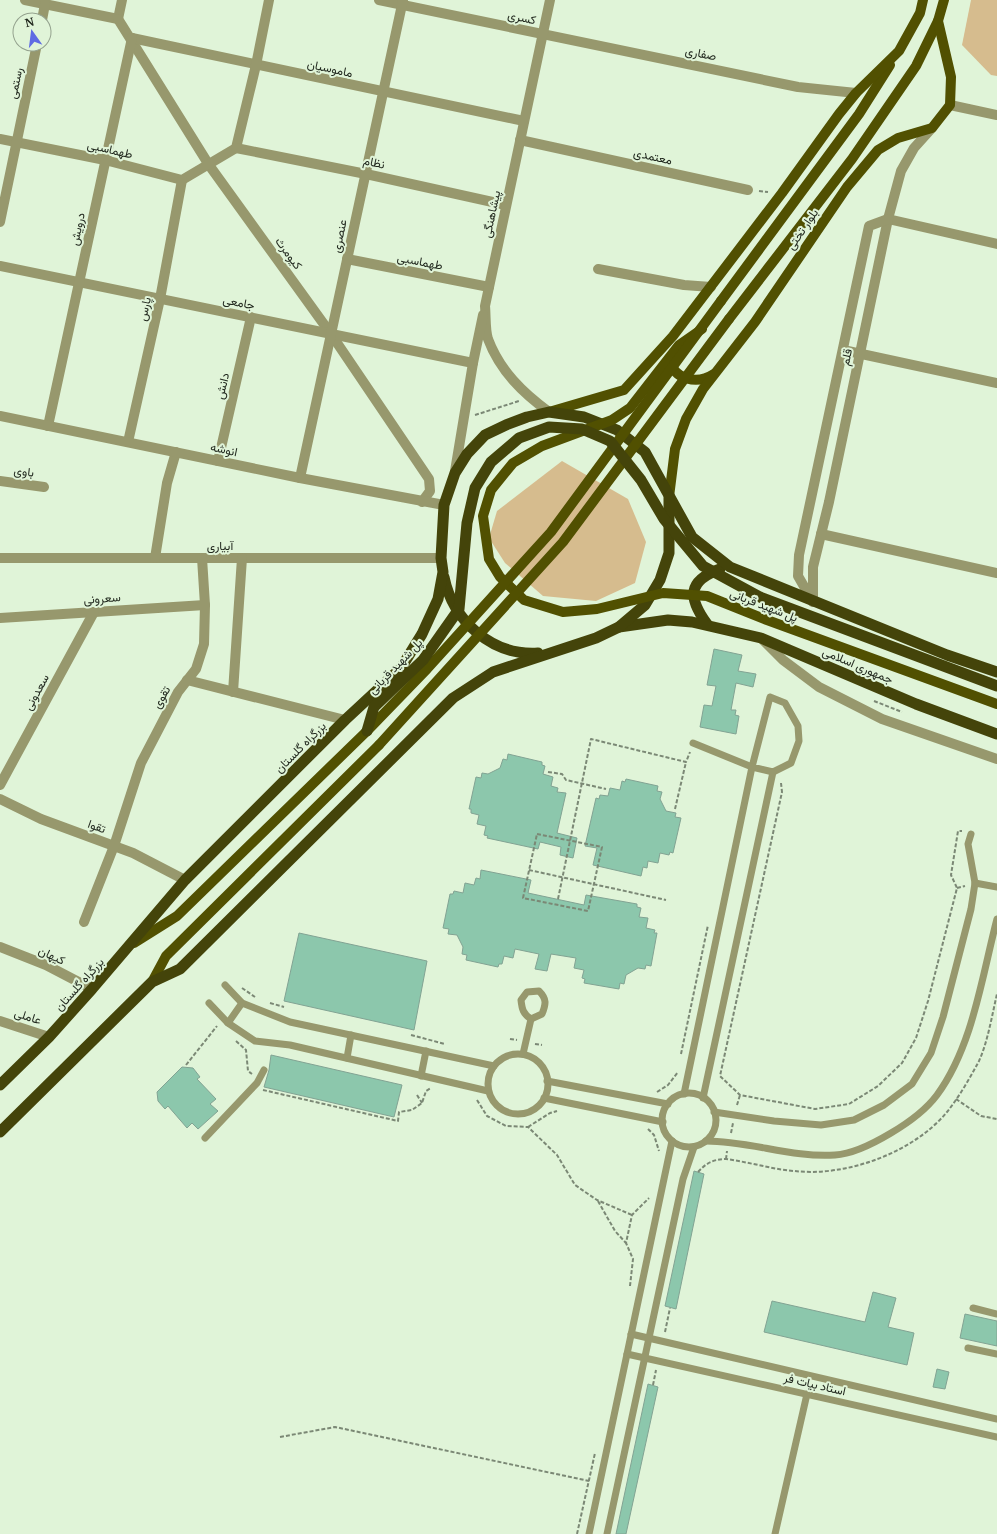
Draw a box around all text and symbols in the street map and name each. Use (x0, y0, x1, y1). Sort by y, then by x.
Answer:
street label: کسری (506, 7, 538, 28)
north arrow (12, 12, 52, 52)
text: N (24, 14, 36, 30)
street label: صفاری (684, 43, 718, 64)
street label: ماموسیان (306, 56, 354, 81)
street label: رستمی (4, 66, 27, 100)
street label: طهماسبی (86, 136, 134, 163)
street label: معتمدی (632, 145, 674, 168)
street label: نظام (362, 152, 386, 173)
street label: پیشاهنگی (479, 189, 504, 239)
street label: بلوار تختی (783, 206, 822, 253)
street label: درویش (66, 211, 89, 247)
street label: عنصری (328, 218, 351, 254)
street label: کیومرث (271, 234, 306, 273)
street label: طهماسبی (396, 249, 444, 274)
street label: جامعی (222, 292, 256, 313)
street label: پارس (134, 295, 155, 323)
street label: قلم (837, 347, 856, 367)
street label: دانش (212, 371, 233, 401)
street label: انوشه (209, 439, 239, 460)
street label: باوی (13, 462, 35, 481)
street label: آبیاری (207, 538, 234, 554)
street label: پل شهید قربانی (727, 585, 800, 626)
street label: سعرونی (83, 589, 121, 608)
street label: پل شهید قربانی (365, 635, 426, 698)
street label: جمهوری اسلامی (820, 643, 896, 688)
street label: سعدونی (20, 671, 53, 713)
street label: تقوی (149, 683, 174, 712)
street label: بزرگراه گلستان (271, 718, 330, 777)
street label: تقوا (86, 816, 108, 837)
street label: کیهان (36, 942, 68, 969)
street label: بزرگراه گلستان (51, 954, 108, 1014)
street label: عاملی (12, 1005, 43, 1028)
street label: استاد بیات فر (781, 1369, 847, 1399)

